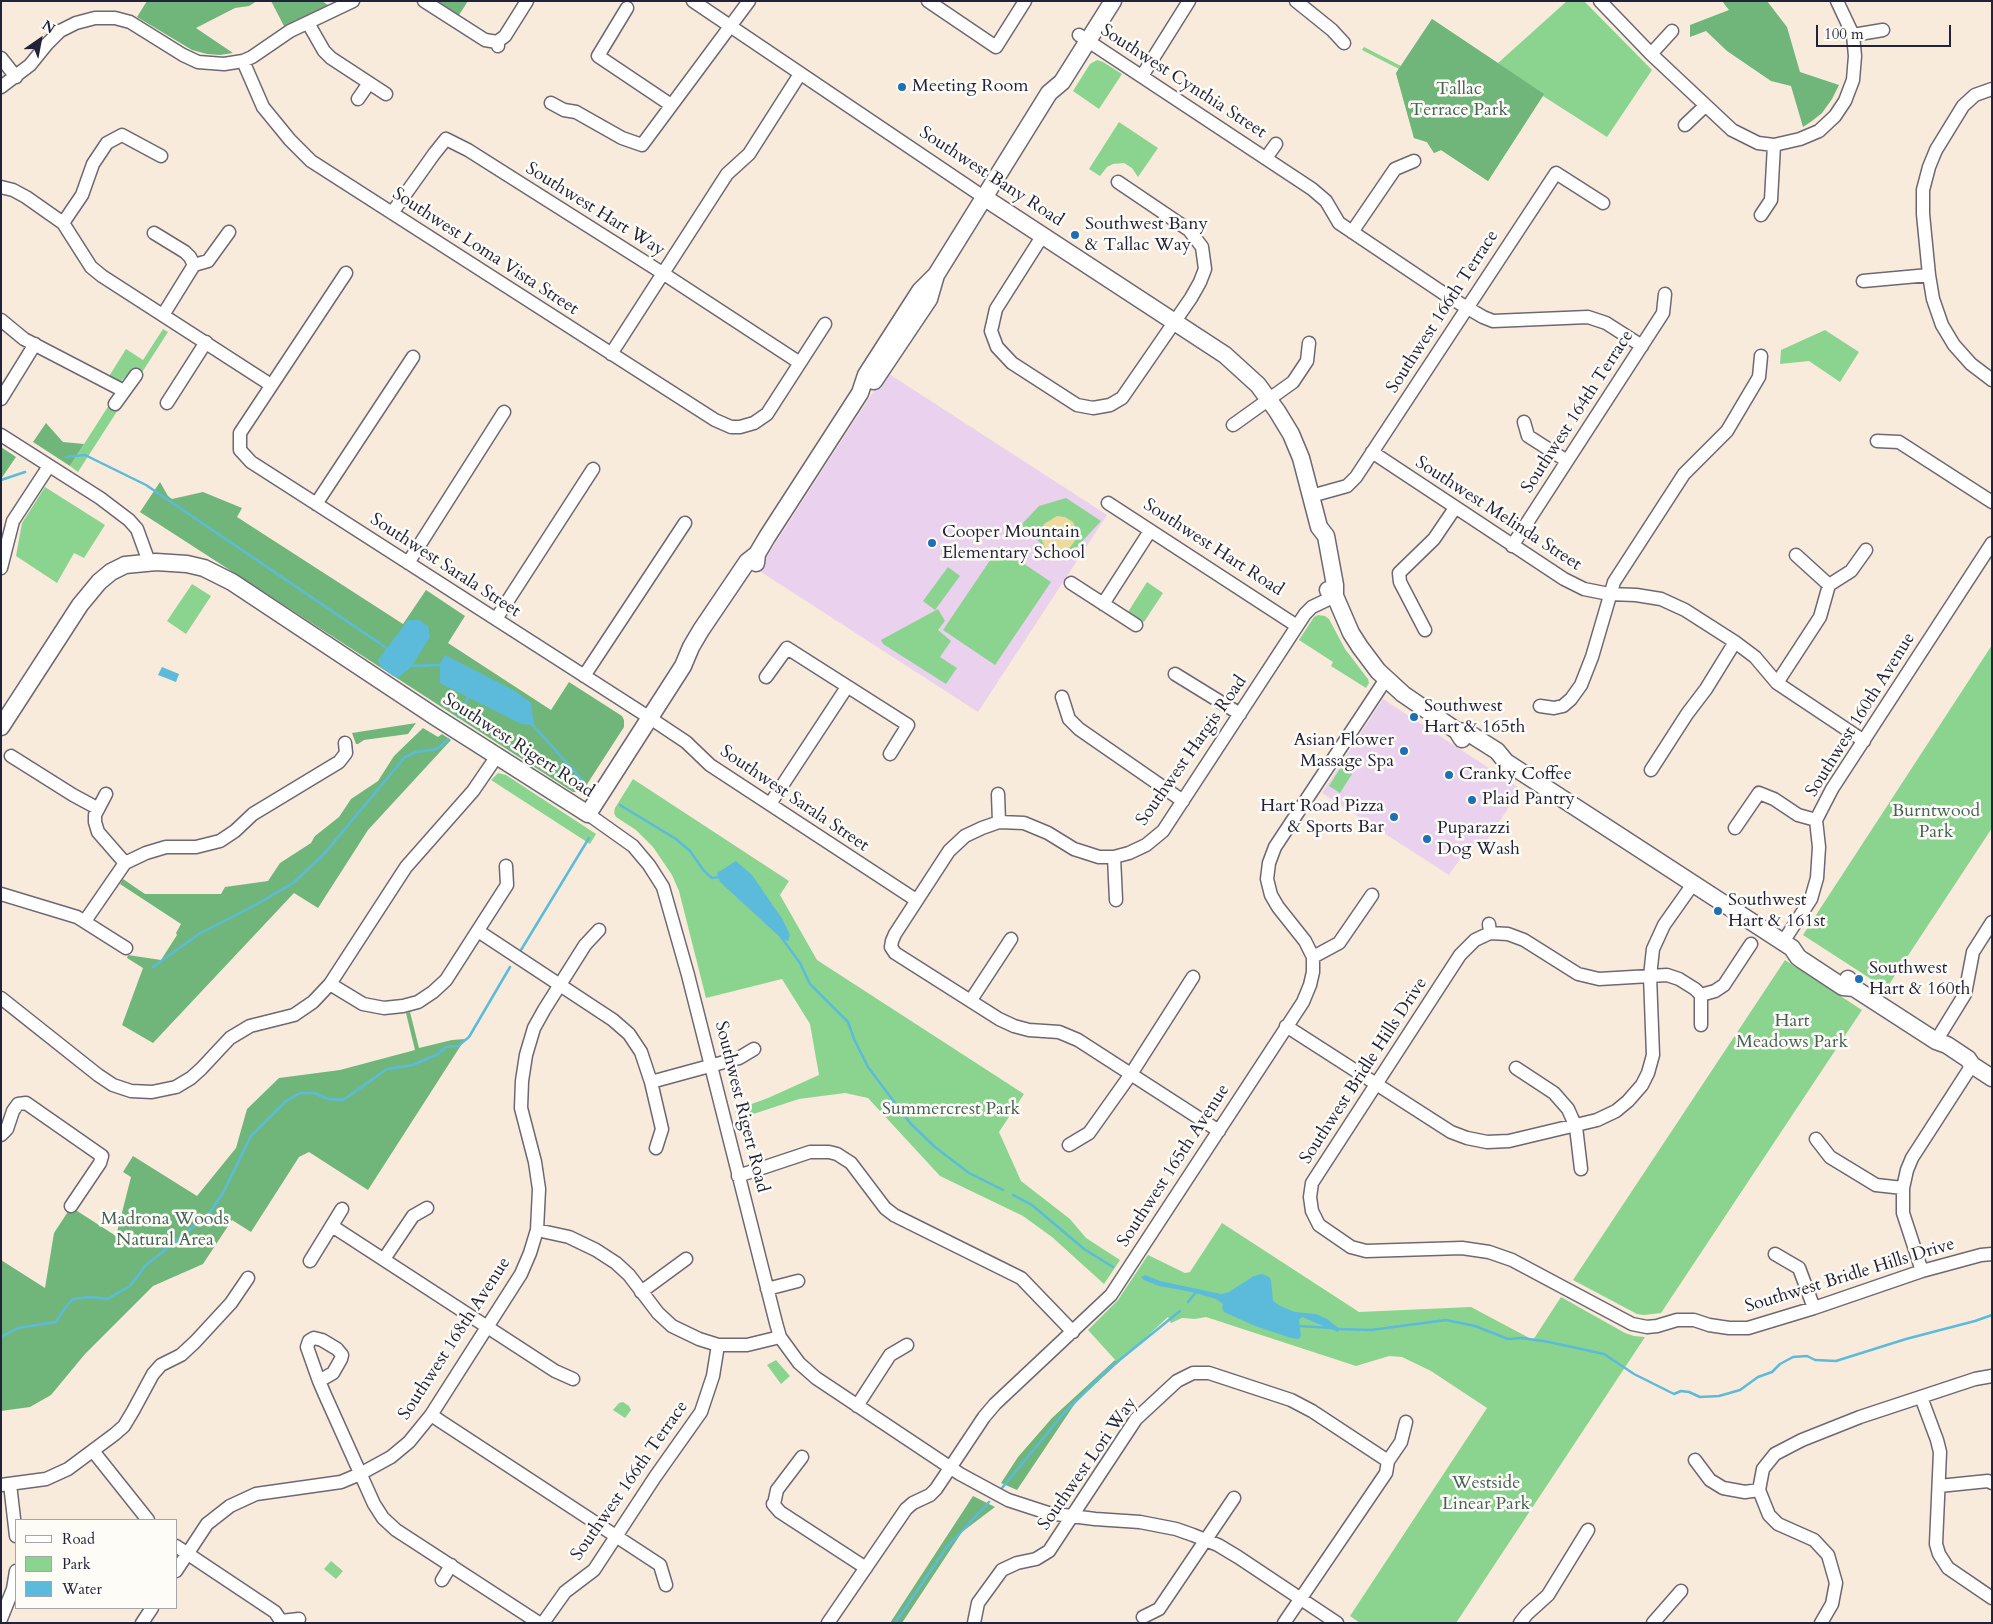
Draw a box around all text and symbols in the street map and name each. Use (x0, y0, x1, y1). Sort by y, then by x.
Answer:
north arrow (15, 15, 65, 65)
scale bar (1818, 15, 1953, 47)
text: N (38, 16, 59, 38)
street label: Southwest Cynthia Street (1096, 20, 1270, 144)
text: 100 m (1824, 24, 1864, 44)
place label: Meeting Room (912, 76, 1028, 98)
park label: Tallac Terrace Park (1410, 79, 1508, 122)
marker: Meeting Room (896, 81, 908, 93)
street label: Southwest Bany Road (915, 122, 1067, 232)
street label: Southwest Hart Way (521, 158, 669, 262)
street label: Southwest Loma Vista Street (388, 184, 582, 320)
place label: Southwest Bany & Tallac Way (1085, 214, 1208, 256)
street label: Southwest 166th Terrace (1382, 226, 1504, 398)
marker: Southwest Bany & Tallac Way (1069, 229, 1081, 241)
street label: Southwest 164th Terrace (1517, 326, 1639, 498)
street label: Southwest Melinda Street (1411, 452, 1585, 576)
street label: Southwest Hart Road (1139, 495, 1287, 601)
street label: Southwest Sarala Street (366, 509, 524, 623)
place label: Cooper Mountain Elementary School (942, 522, 1085, 564)
marker: Cooper Mountain Elementary School (926, 537, 938, 549)
street label: Southwest 160th Avenue (1802, 629, 1920, 801)
street label: Southwest Hargis Road (1132, 672, 1252, 830)
street label: Southwest Rigert Road (438, 689, 598, 803)
place label: Southwest Hart & 165th (1424, 696, 1525, 739)
marker: Southwest Hart & 165th (1408, 711, 1420, 723)
place label: Asian Flower Massage Spa (1294, 730, 1394, 772)
street label: Southwest Sarala Street (715, 741, 873, 857)
marker: Asian Flower Massage Spa (1398, 745, 1410, 757)
place label: Cranky Coffee (1459, 764, 1572, 786)
marker: Cranky Coffee (1443, 769, 1455, 781)
place label: Plaid Pantry (1482, 789, 1575, 811)
marker: Plaid Pantry (1466, 794, 1478, 806)
place label: Hart Road Pizza & Sports Bar (1260, 796, 1384, 839)
park label: Burntwood Park (1892, 801, 1980, 844)
marker: Hart Road Pizza & Sports Bar (1388, 811, 1400, 823)
place label: Puparazzi Dog Wash (1437, 818, 1520, 861)
marker: Puparazzi Dog Wash (1421, 833, 1433, 845)
place label: Southwest Hart & 161st (1728, 890, 1825, 932)
marker: Southwest Hart & 161st (1712, 905, 1724, 917)
place label: Southwest Hart & 160th (1869, 958, 1970, 1001)
marker: Southwest Hart & 160th (1853, 973, 1865, 985)
street label: Southwest Bridle Hills Drive (1296, 974, 1432, 1168)
park label: Hart Meadows Park (1736, 1011, 1848, 1054)
street label: Southwest Rigert Road (709, 1019, 773, 1195)
street label: Southwest 165th Avenue (1113, 1081, 1235, 1251)
park label: Summercrest Park (882, 1099, 1020, 1121)
park label: Madrona Woods Natural Area (101, 1209, 229, 1252)
street label: Southwest Bridle Hills Drive (1743, 1234, 1957, 1318)
street label: Southwest 168th Avenue (394, 1254, 516, 1424)
street label: Southwest Lori Way (1034, 1393, 1142, 1535)
street label: Southwest 166th Terrace (567, 1397, 693, 1565)
park label: Westside Linear Park (1442, 1473, 1530, 1516)
legend (15, 1519, 178, 1609)
text: Road (62, 1529, 95, 1549)
text: Park (62, 1554, 91, 1574)
text: Water (62, 1579, 102, 1599)

